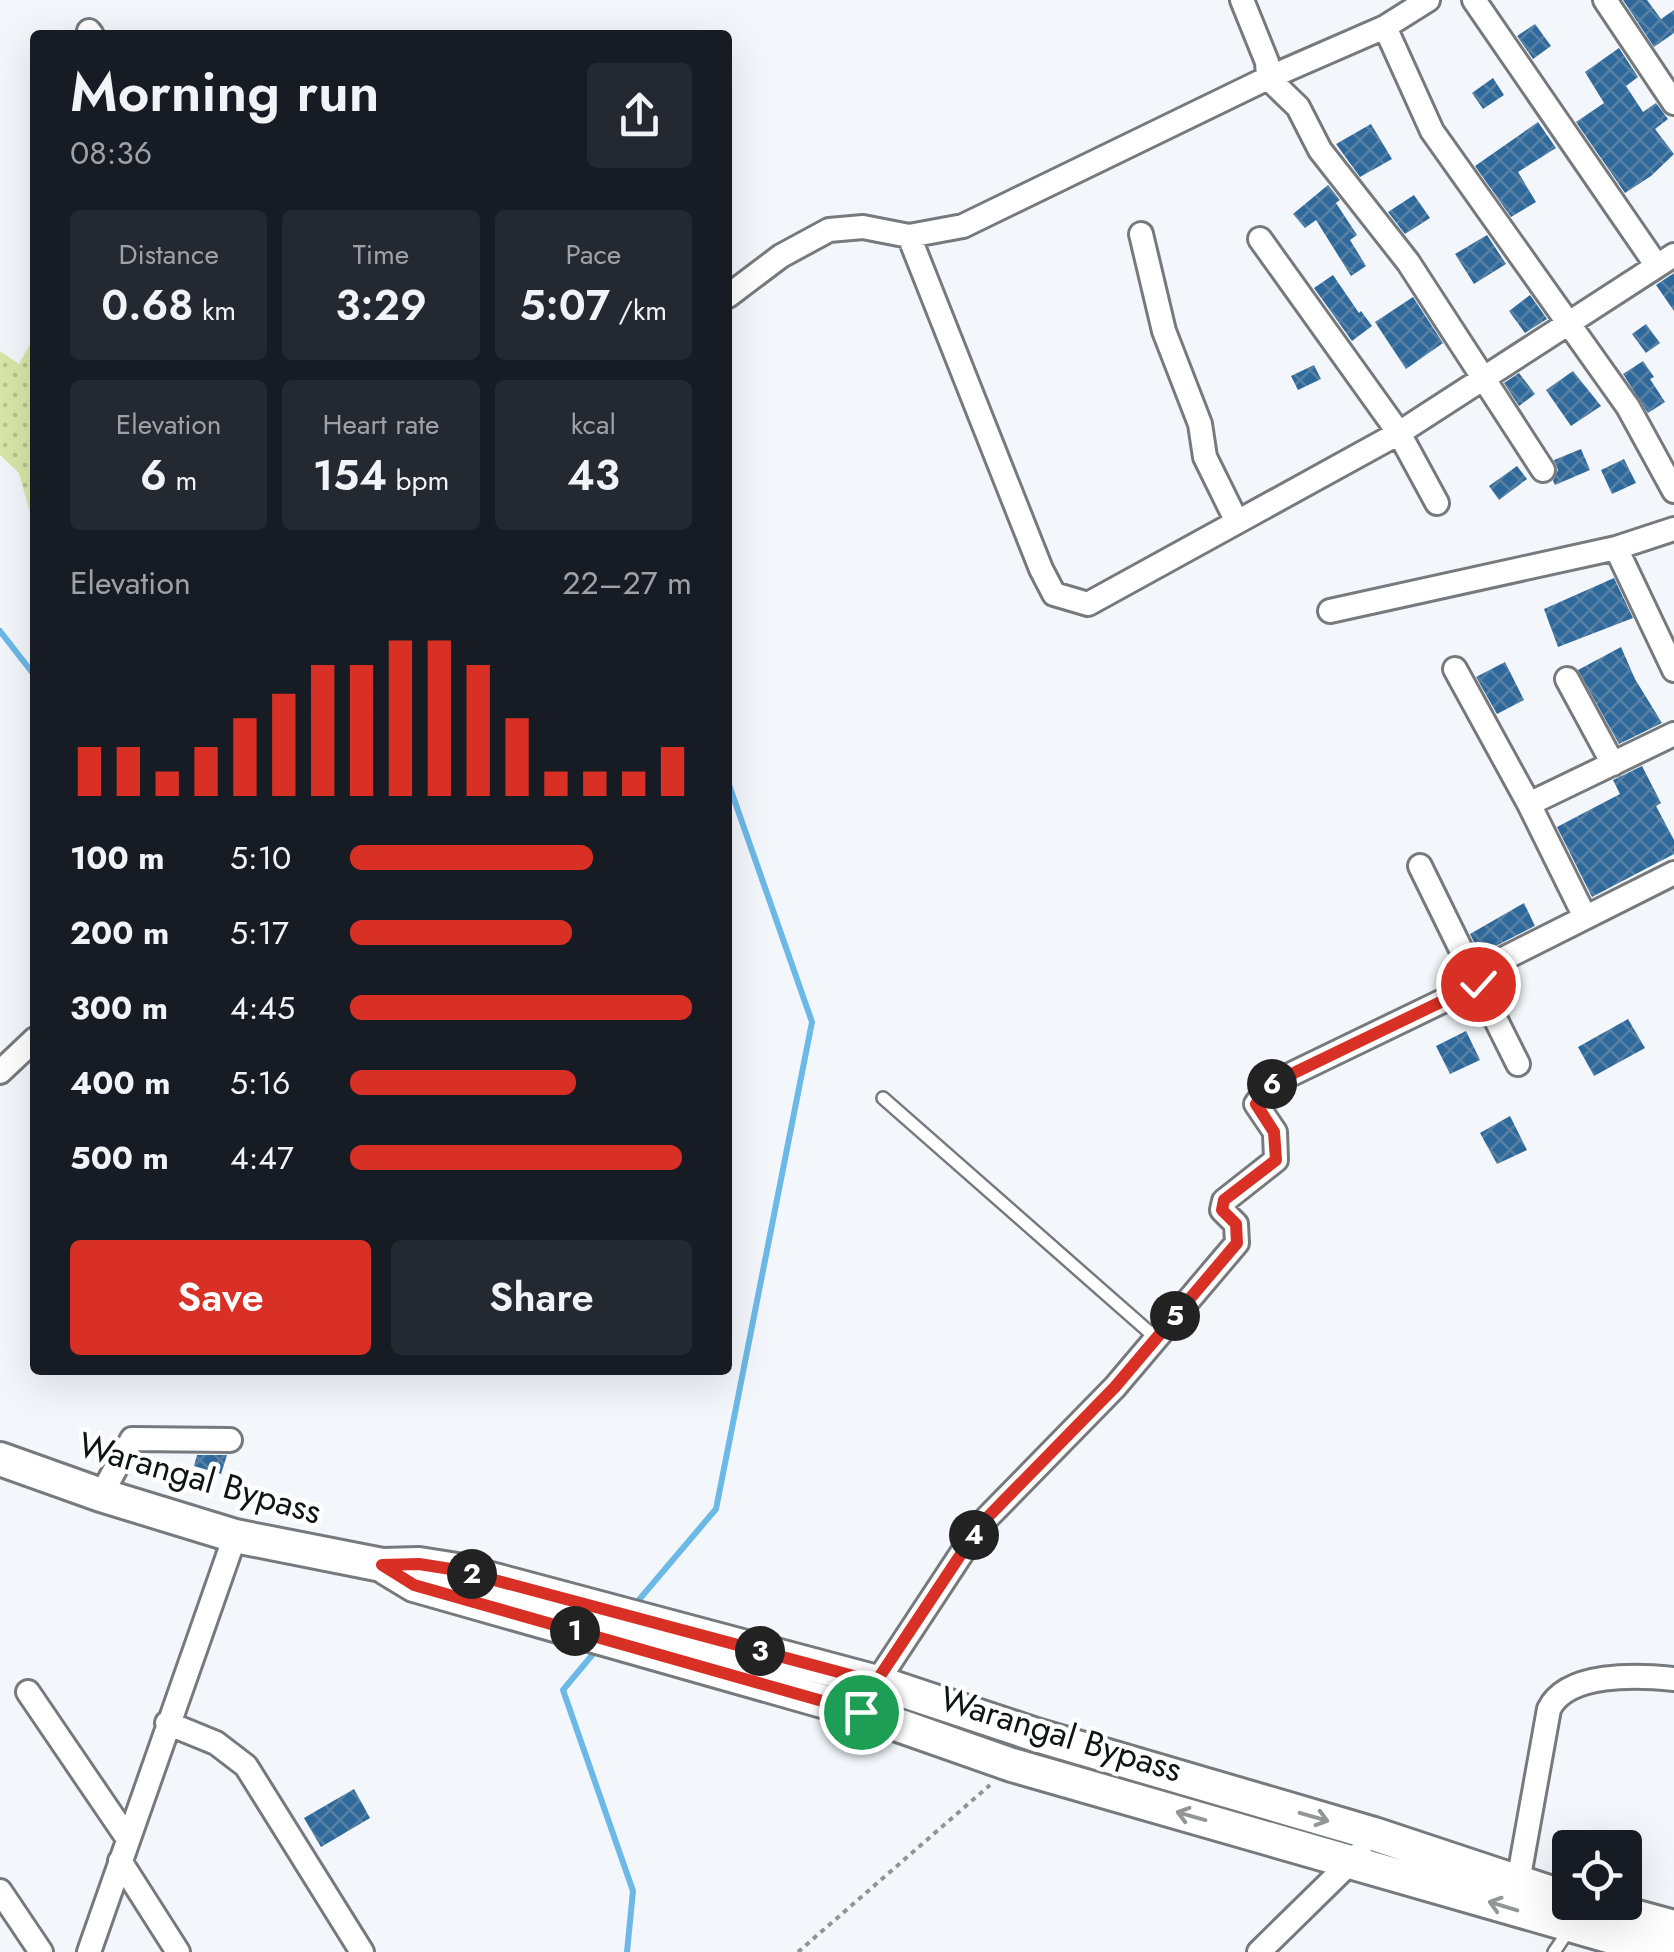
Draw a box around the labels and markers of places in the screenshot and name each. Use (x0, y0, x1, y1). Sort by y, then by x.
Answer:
pin (1436, 942, 1521, 1027)
pin: 6 (1247, 1059, 1297, 1109)
pin: 5 (1150, 1291, 1200, 1341)
pin: 4 (949, 1510, 999, 1560)
pin: 2 (447, 1549, 497, 1599)
pin: 1 (550, 1606, 600, 1656)
pin: 3 (735, 1626, 785, 1676)
pin (819, 1670, 904, 1755)

